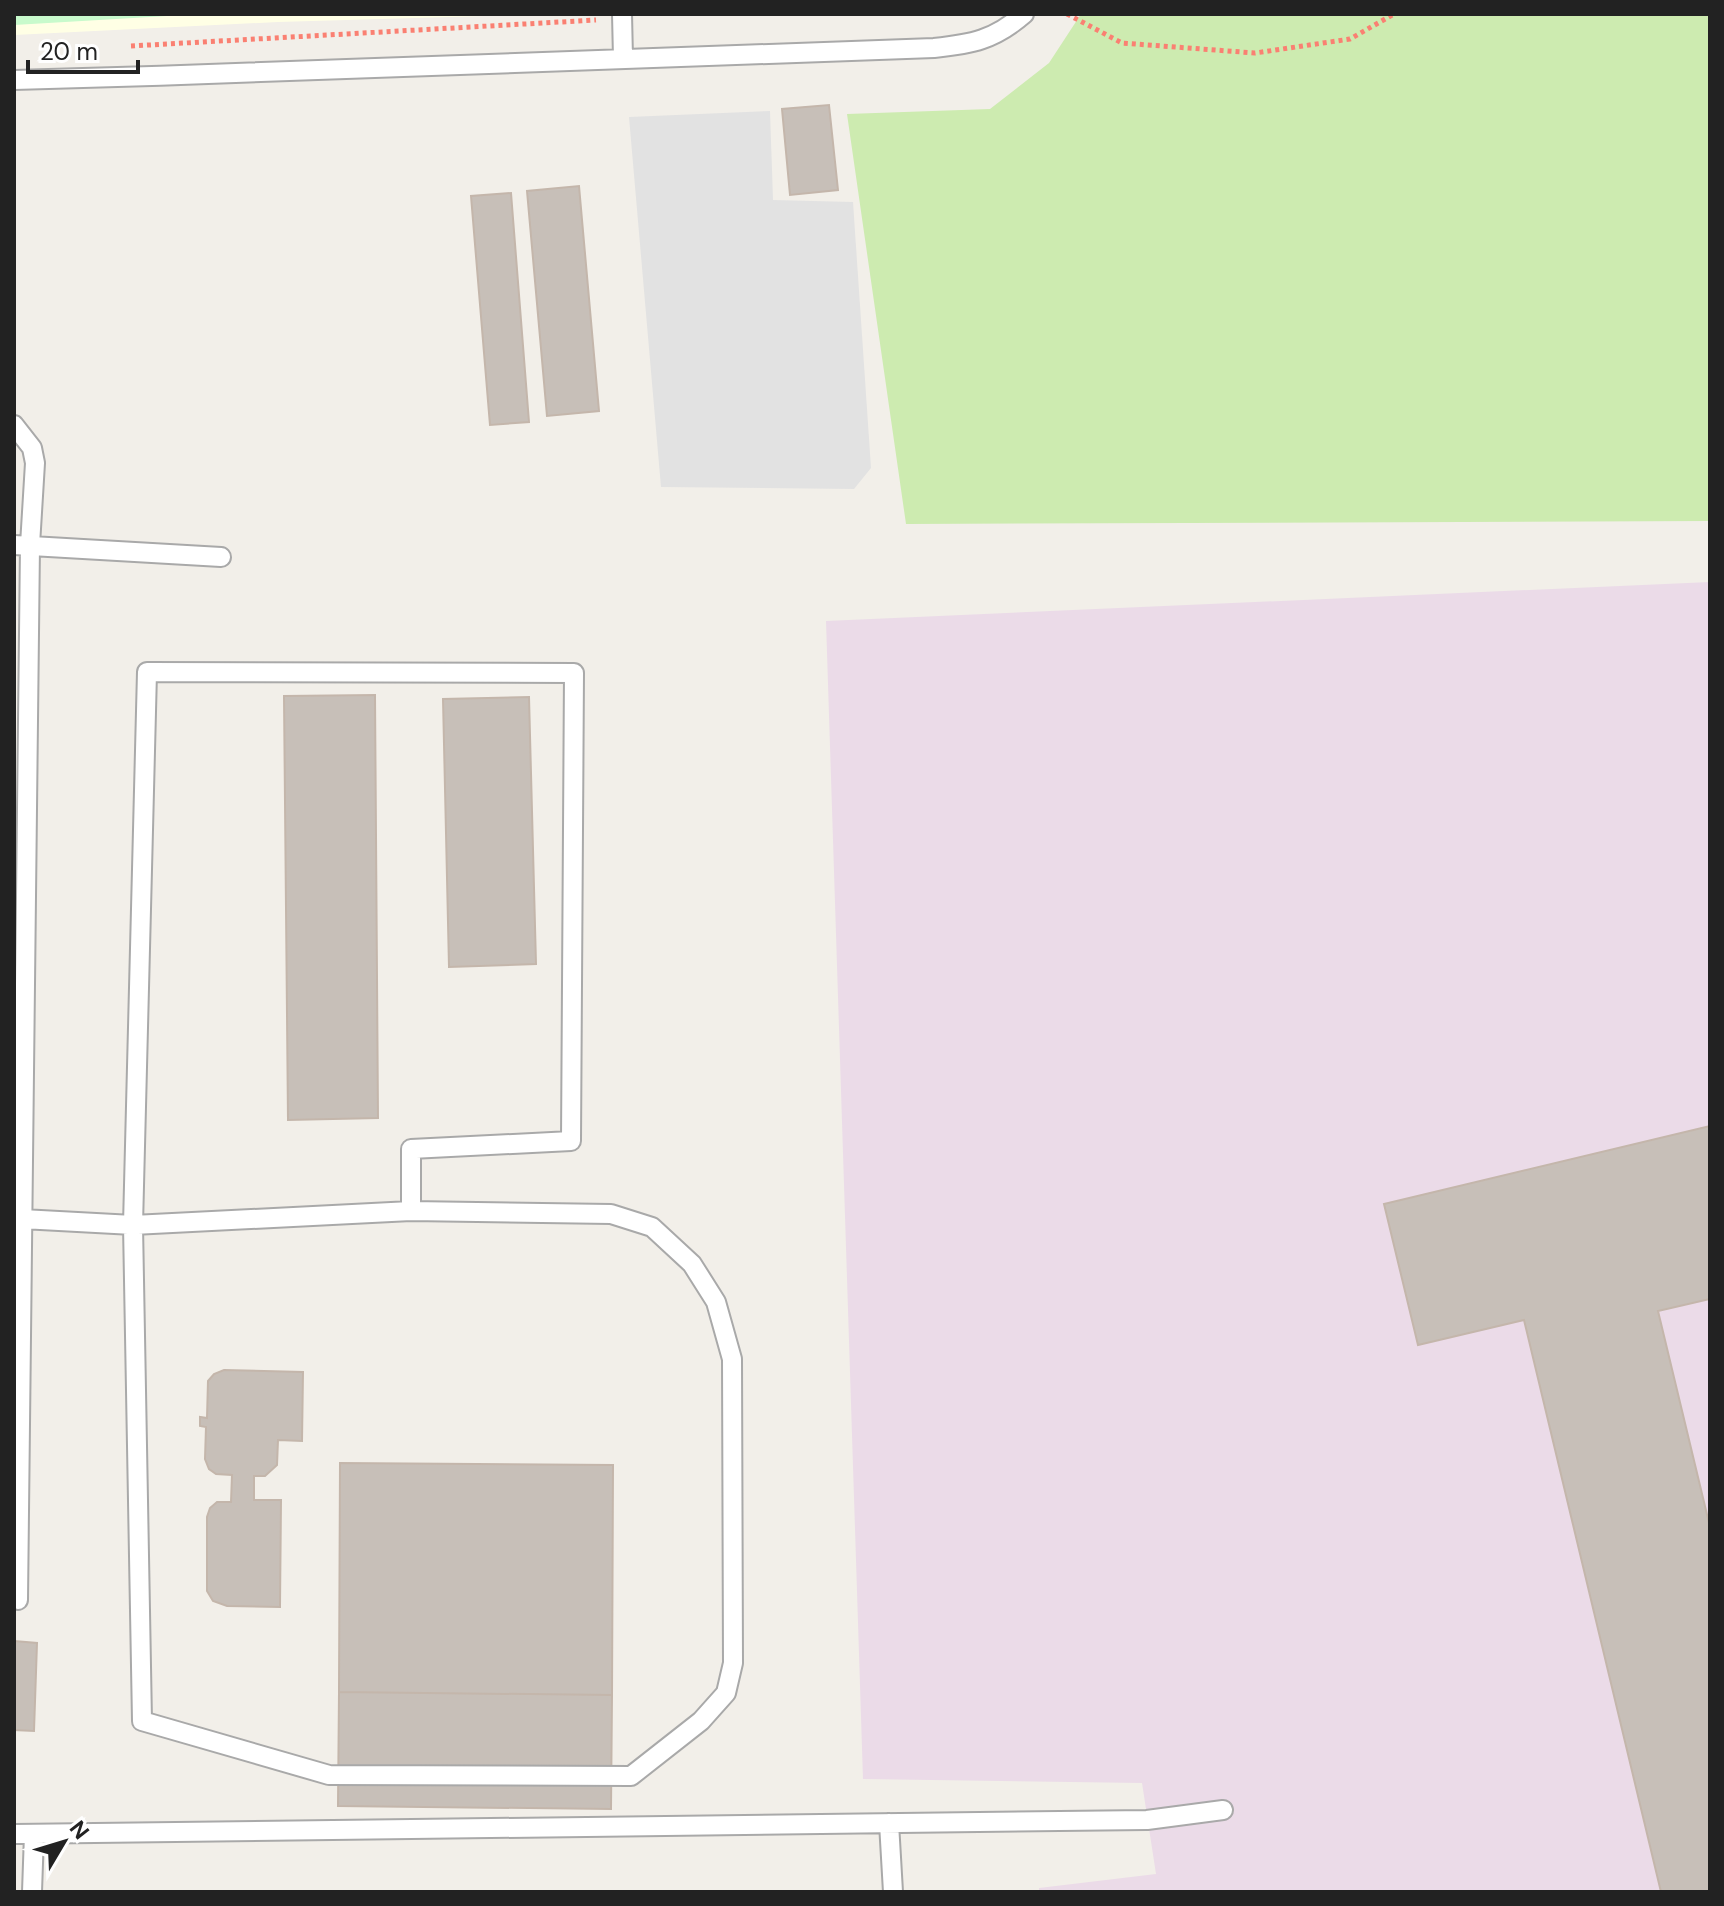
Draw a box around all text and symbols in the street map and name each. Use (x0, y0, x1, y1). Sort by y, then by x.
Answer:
scale bar (28, 24, 138, 74)
text: 20 m (40, 36, 98, 67)
north arrow (24, 1802, 104, 1882)
text: N (63, 1815, 96, 1845)

